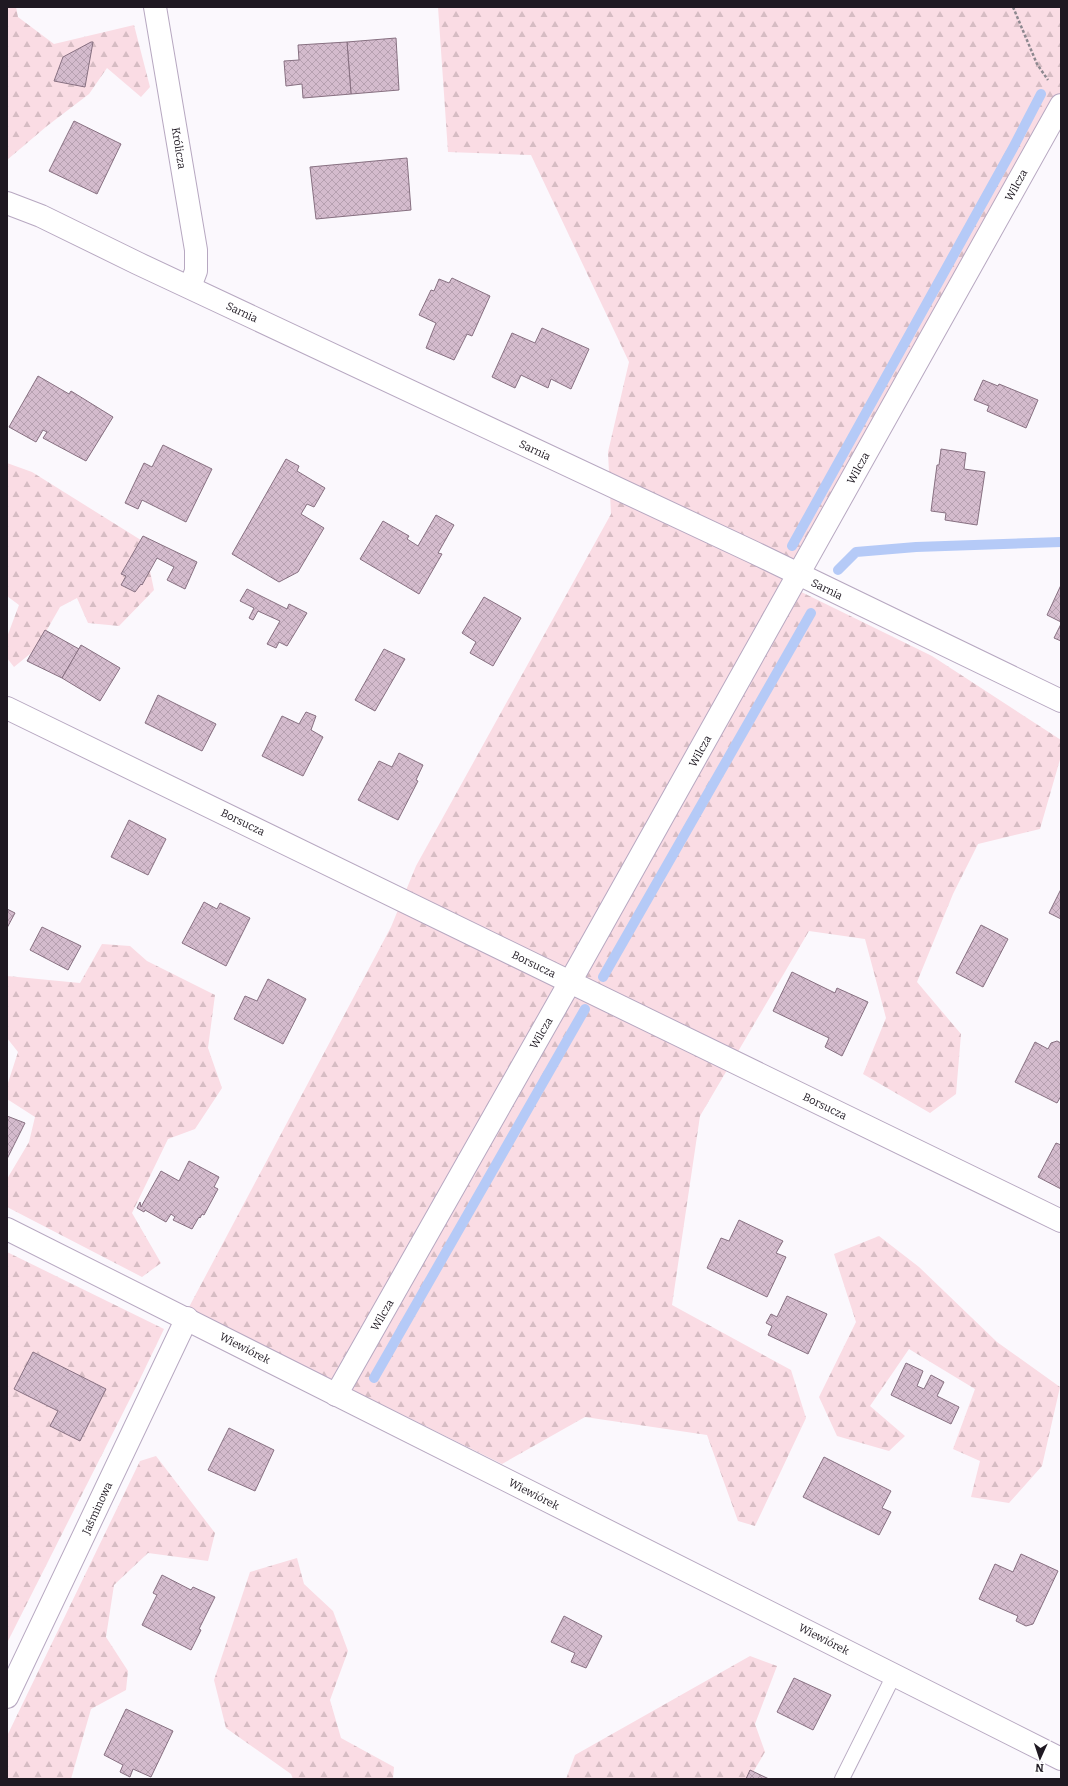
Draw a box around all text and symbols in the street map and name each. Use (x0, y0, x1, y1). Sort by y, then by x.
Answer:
street label: Królicza (169, 126, 188, 170)
street label: Wilcza (1002, 167, 1030, 203)
street label: Sarnia (224, 300, 260, 325)
street label: Sarnia (517, 438, 553, 463)
street label: Wilcza (844, 450, 872, 486)
street label: Sarnia (809, 576, 845, 603)
street label: Wilcza (686, 733, 714, 769)
street label: Borsucza (219, 806, 267, 839)
street label: Borsucza (510, 948, 558, 981)
street label: Wilcza (527, 1015, 556, 1051)
street label: Borsucza (801, 1090, 849, 1123)
street label: Wilcza (368, 1297, 397, 1333)
street label: Wiewiórek (217, 1330, 273, 1367)
street label: Wiewiórek (506, 1476, 562, 1513)
street label: Jaśminowa (79, 1480, 115, 1537)
street label: Wiewiórek (796, 1621, 852, 1658)
north arrow (1020, 1738, 1060, 1778)
text: N (1034, 1761, 1044, 1774)

